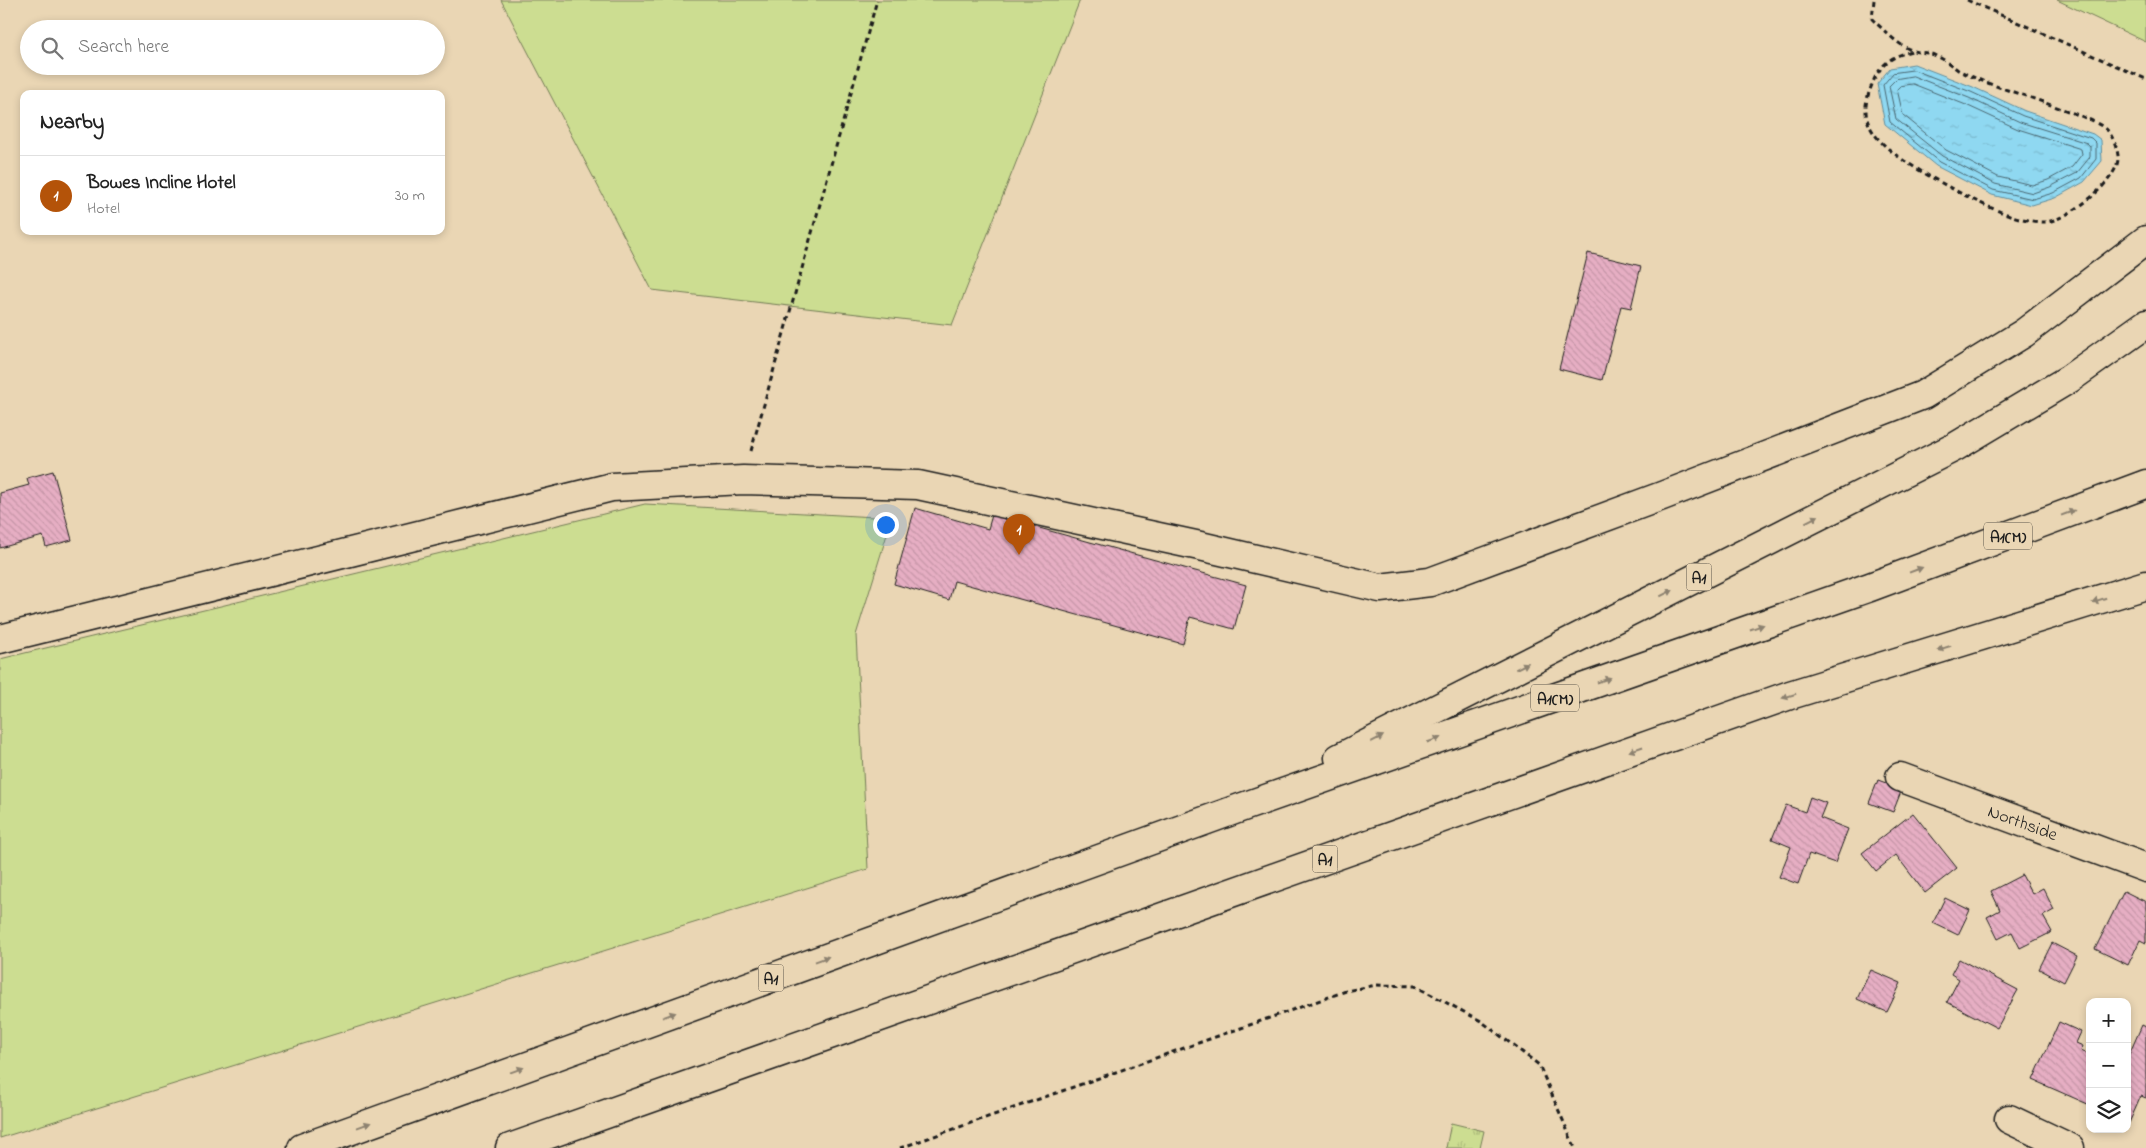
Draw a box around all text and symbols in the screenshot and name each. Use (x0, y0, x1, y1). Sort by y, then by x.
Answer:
search box (20, 20, 445, 75)
icon: search (38, 34, 66, 62)
text: Search here (78, 34, 169, 61)
text: Nearby (40, 108, 104, 138)
text: Bowes Incline Hotel (87, 170, 236, 197)
text: 1 (53, 184, 59, 208)
text: 30 m (395, 184, 425, 208)
text: Hotel (87, 197, 120, 221)
one-way arrow (2061, 509, 2076, 517)
your location (873, 512, 899, 538)
pin: 1 (1003, 514, 1035, 555)
one-way arrow (1805, 515, 1819, 523)
road number: A1(M) (1984, 522, 2032, 550)
road number: A1 (1686, 564, 1712, 590)
one-way arrow (1909, 566, 1924, 574)
one-way arrow (1660, 589, 1674, 597)
one-way arrow (2092, 596, 2107, 604)
one-way arrow (1750, 623, 1765, 630)
one-way arrow (1936, 644, 1951, 652)
one-way arrow (1515, 662, 1529, 670)
one-way arrow (1597, 676, 1612, 684)
road number: A1(M) (1531, 684, 1579, 711)
one-way arrow (1781, 692, 1796, 700)
one-way arrow (1370, 735, 1384, 743)
one-way arrow (1427, 736, 1442, 744)
one-way arrow (1628, 746, 1643, 754)
street label: Northside (1984, 800, 2061, 849)
road number: A1 (1312, 846, 1338, 872)
one-way arrow (815, 955, 830, 963)
road number: A1 (758, 964, 784, 991)
map controls (2086, 998, 2131, 1133)
button: + (2086, 998, 2131, 1043)
one-way arrow (662, 1011, 677, 1018)
button: − (2086, 1043, 2131, 1088)
one-way arrow (509, 1066, 524, 1073)
button: layers (2086, 1088, 2131, 1133)
one-way arrow (357, 1121, 372, 1129)

